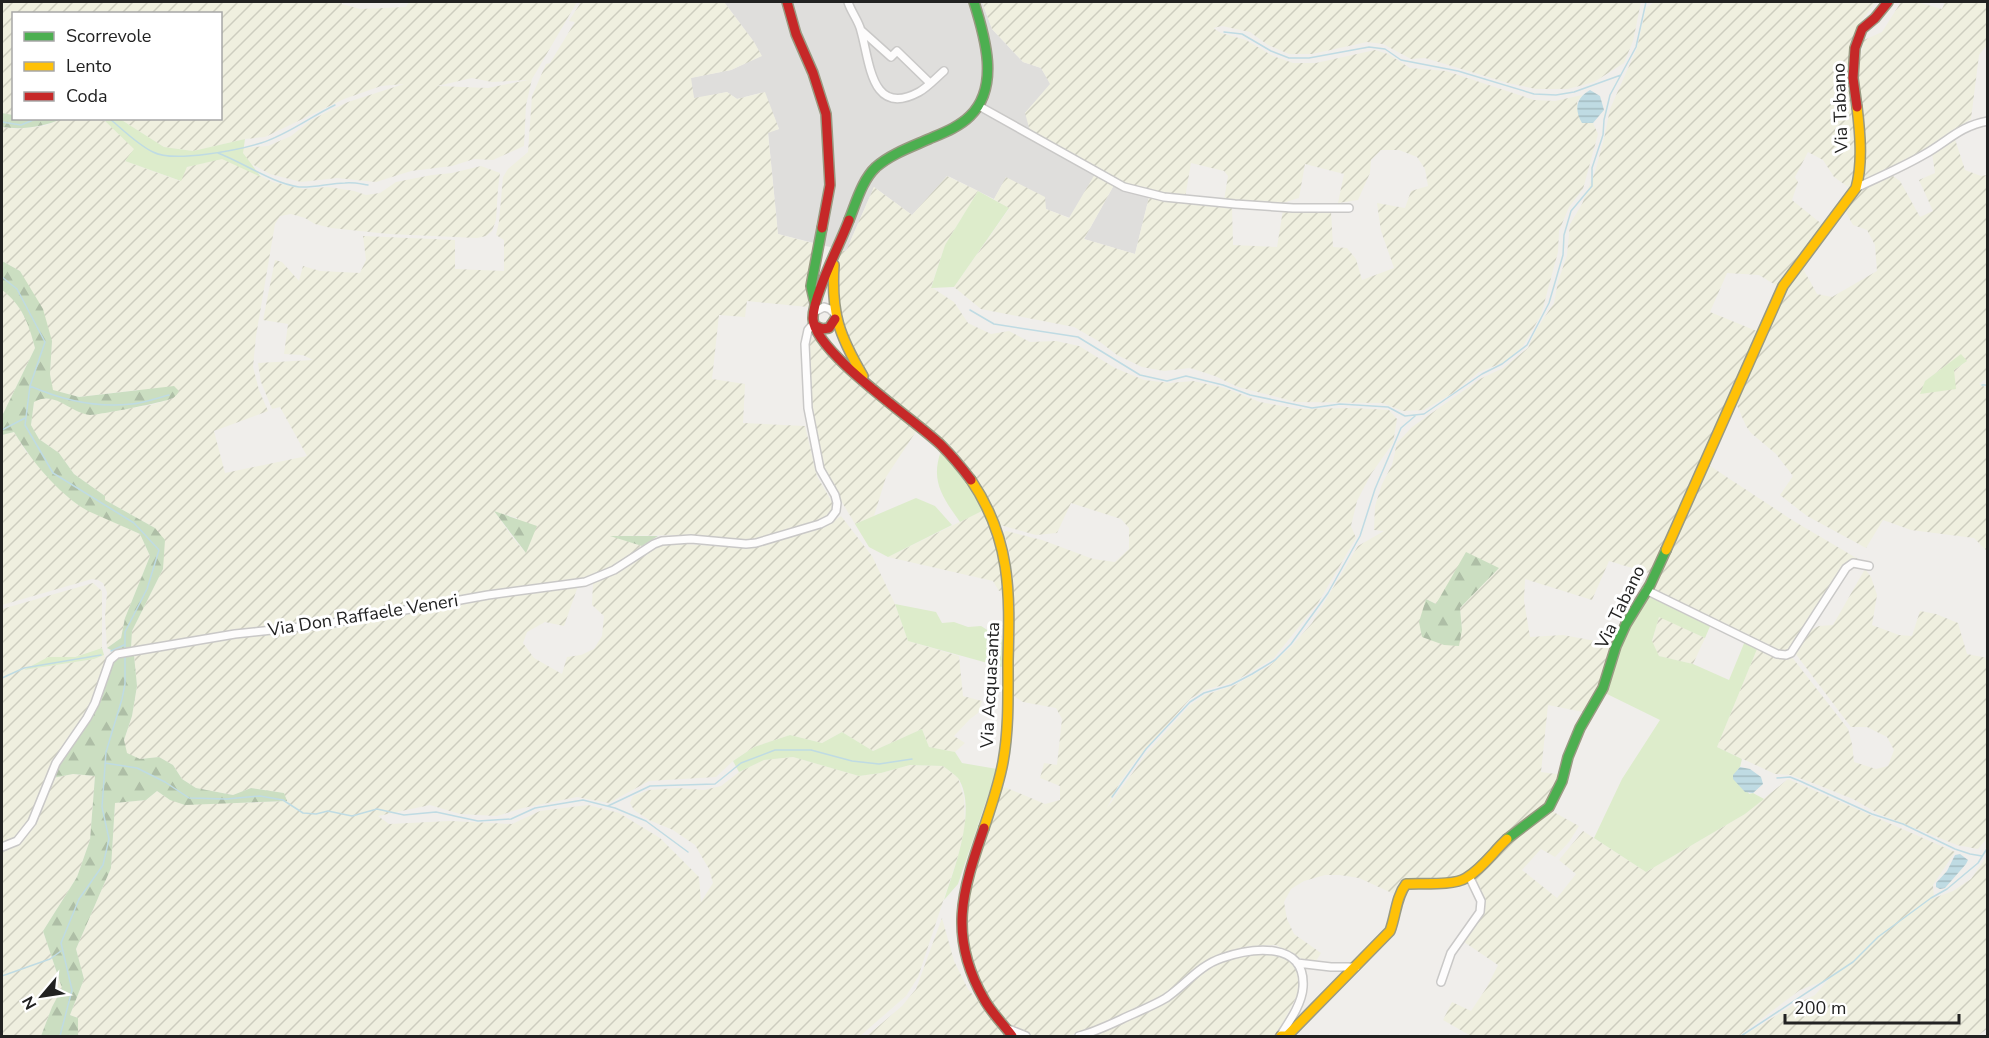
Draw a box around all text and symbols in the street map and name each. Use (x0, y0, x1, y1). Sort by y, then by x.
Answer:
legend (12, 12, 222, 120)
text: Scorrevole (66, 24, 151, 48)
text: Lento (66, 54, 112, 78)
street label: Via Tabano (1826, 63, 1854, 154)
text: Coda (66, 84, 108, 108)
street label: Via Tabano (1589, 561, 1651, 654)
street label: Via Don Raffaele Veneri (265, 588, 460, 642)
street label: Via Acquasanta (975, 621, 1005, 750)
north arrow (12, 966, 72, 1026)
scale bar (1785, 987, 1959, 1025)
text: N (17, 992, 42, 1013)
text: 200 m (1794, 996, 1846, 1020)

